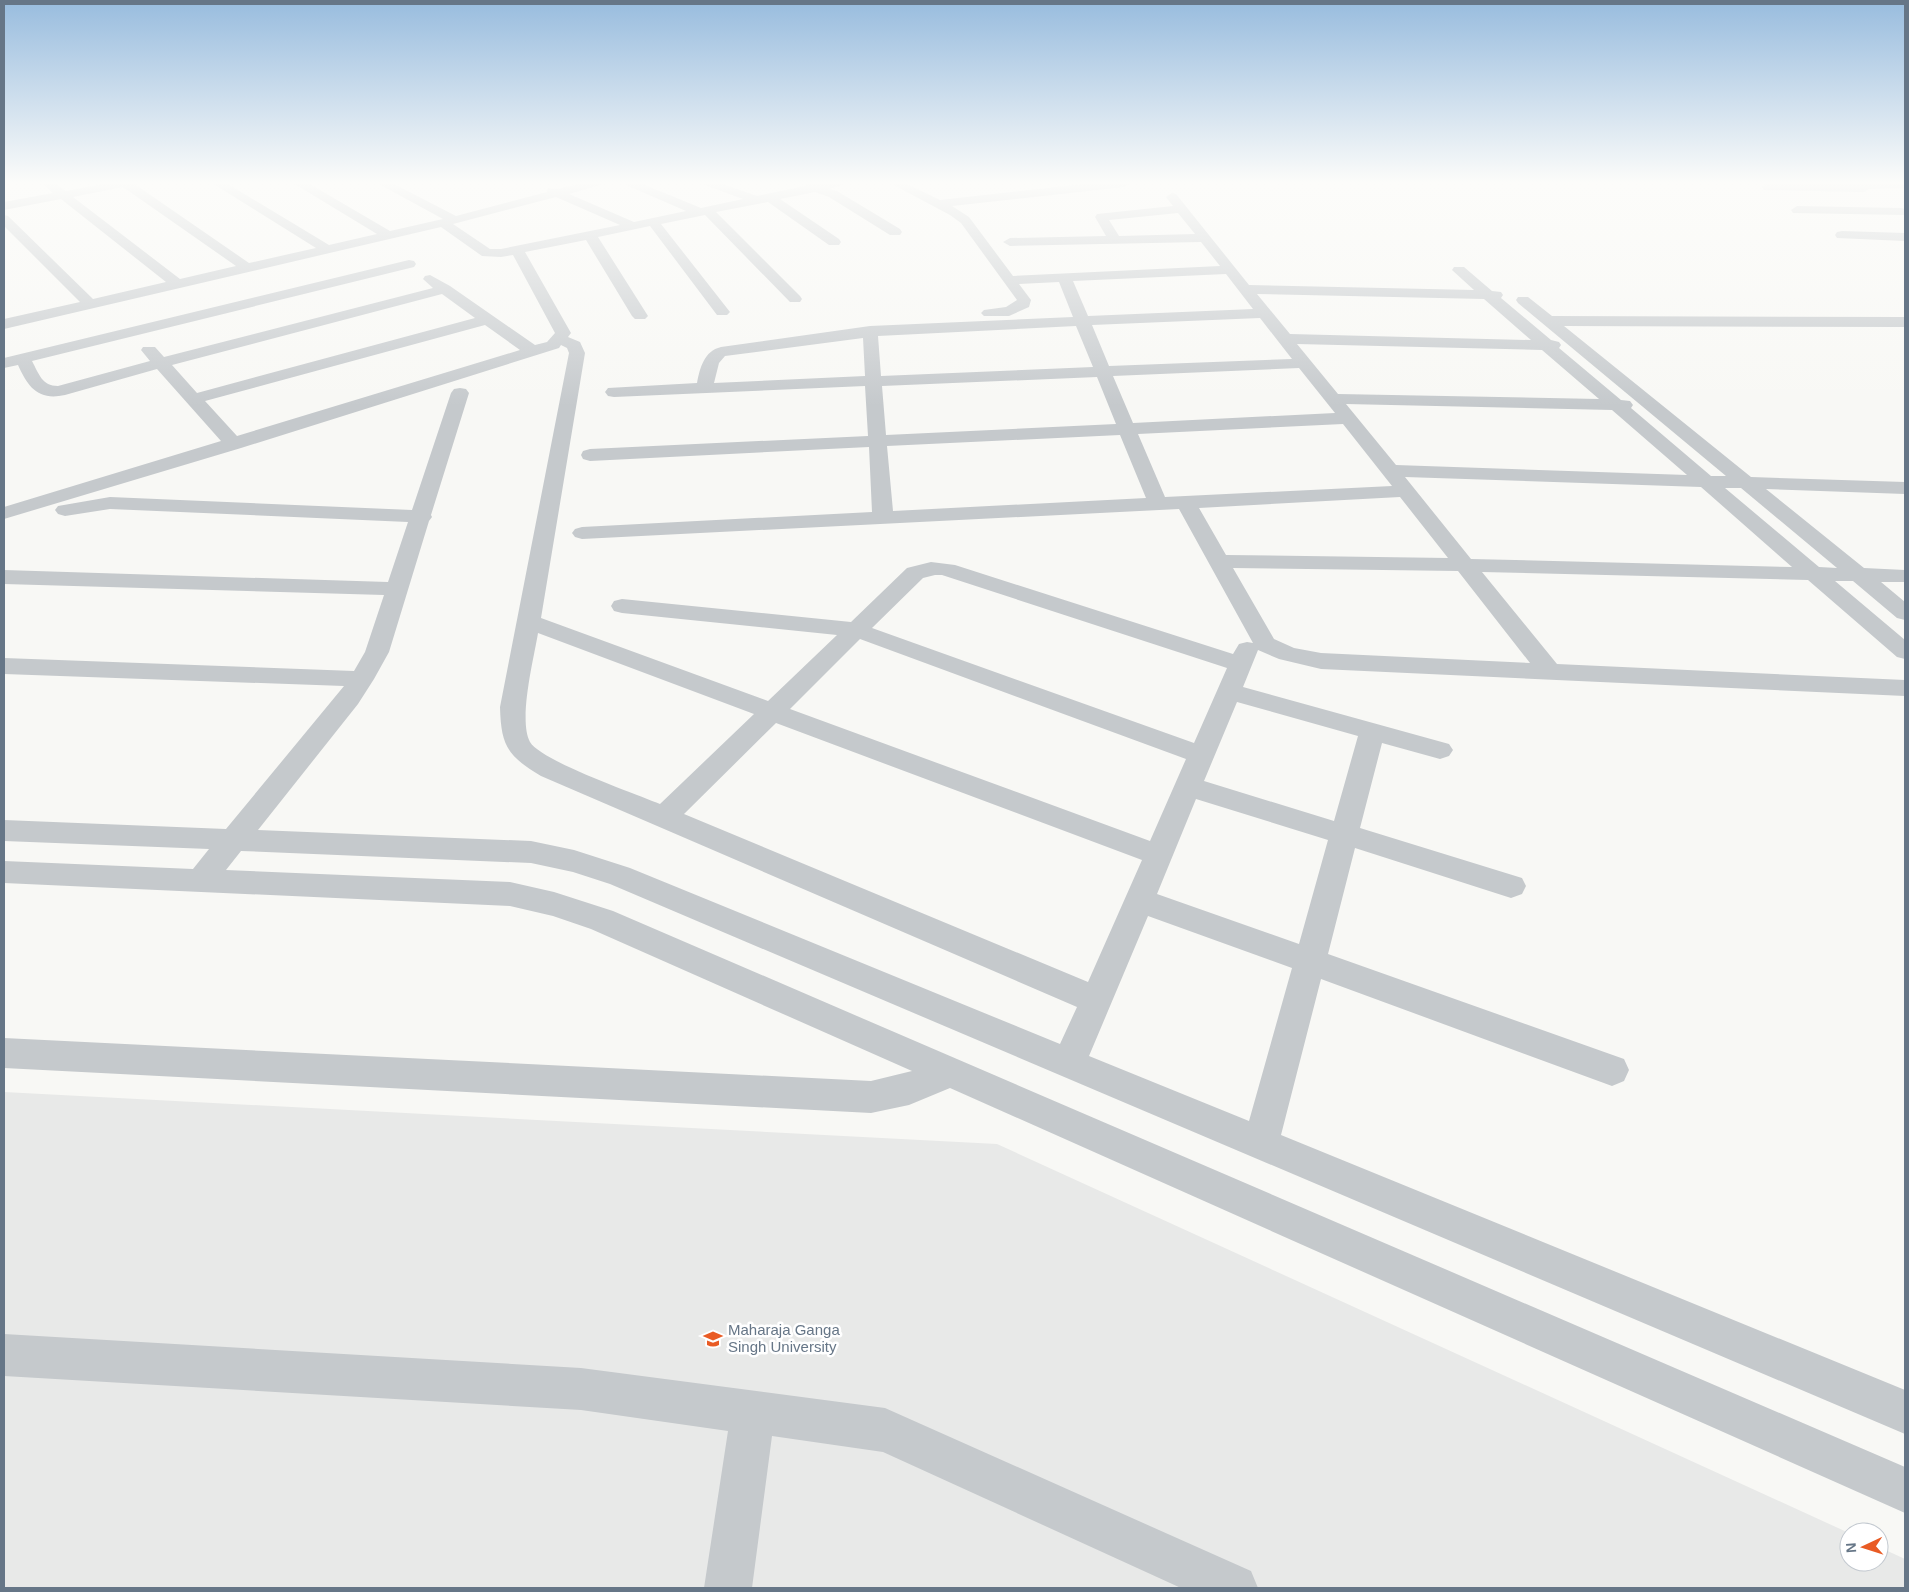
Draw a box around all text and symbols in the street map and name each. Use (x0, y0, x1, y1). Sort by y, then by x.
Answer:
place label: Maharaja Ganga Singh University (728, 1321, 840, 1355)
school or university icon: Maharaja Ganga Singh University (702, 1328, 724, 1350)
north arrow (1839, 1522, 1889, 1572)
text: N (1843, 1542, 1859, 1554)

